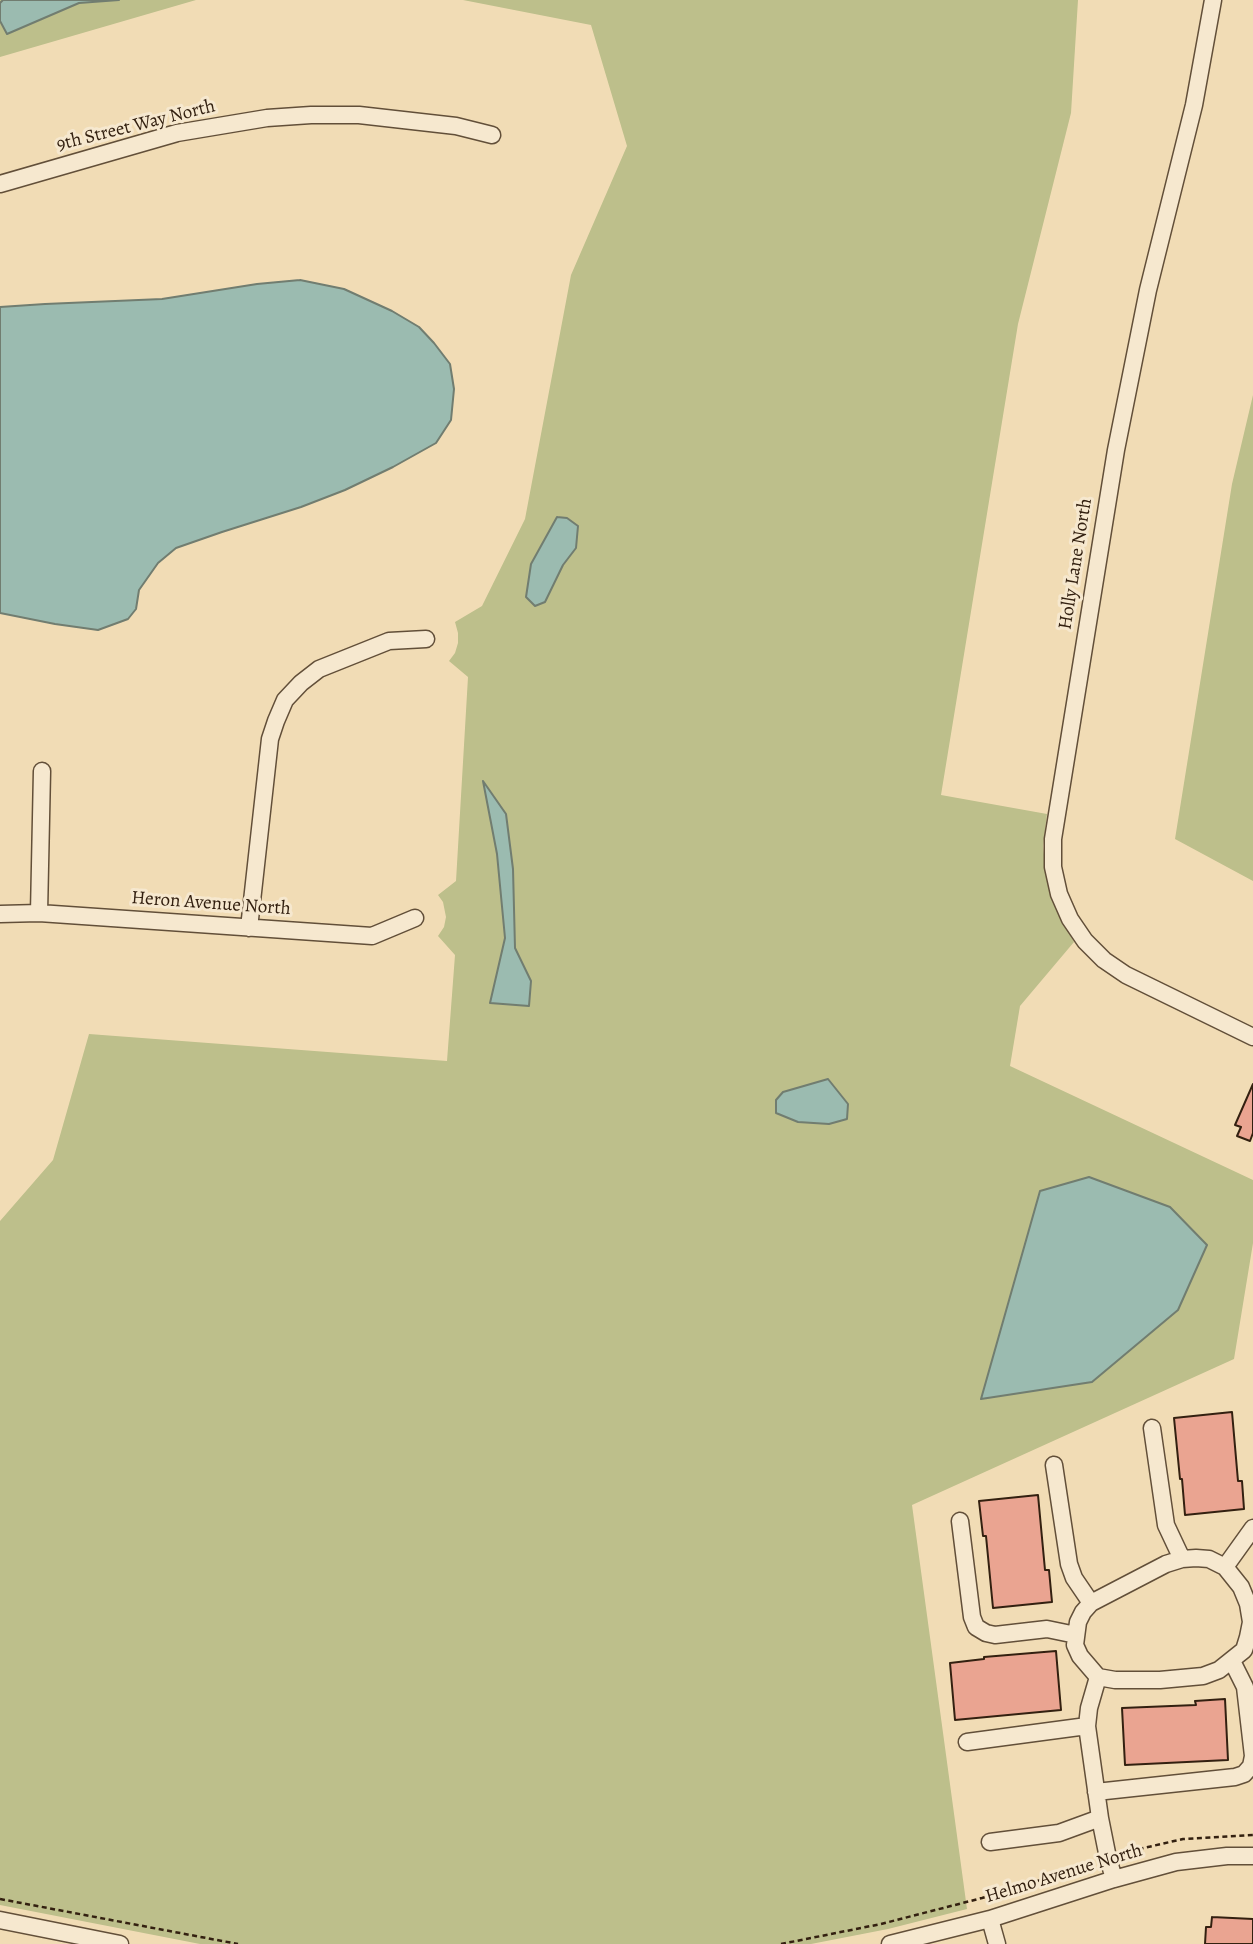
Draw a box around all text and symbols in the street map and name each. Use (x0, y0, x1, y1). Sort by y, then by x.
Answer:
street label: 9th Street Way North (54, 95, 218, 157)
street label: Holly Lane North (1054, 497, 1098, 631)
street label: Heron Avenue North (130, 887, 292, 921)
street label: Helmo Avenue North (983, 1839, 1145, 1909)

